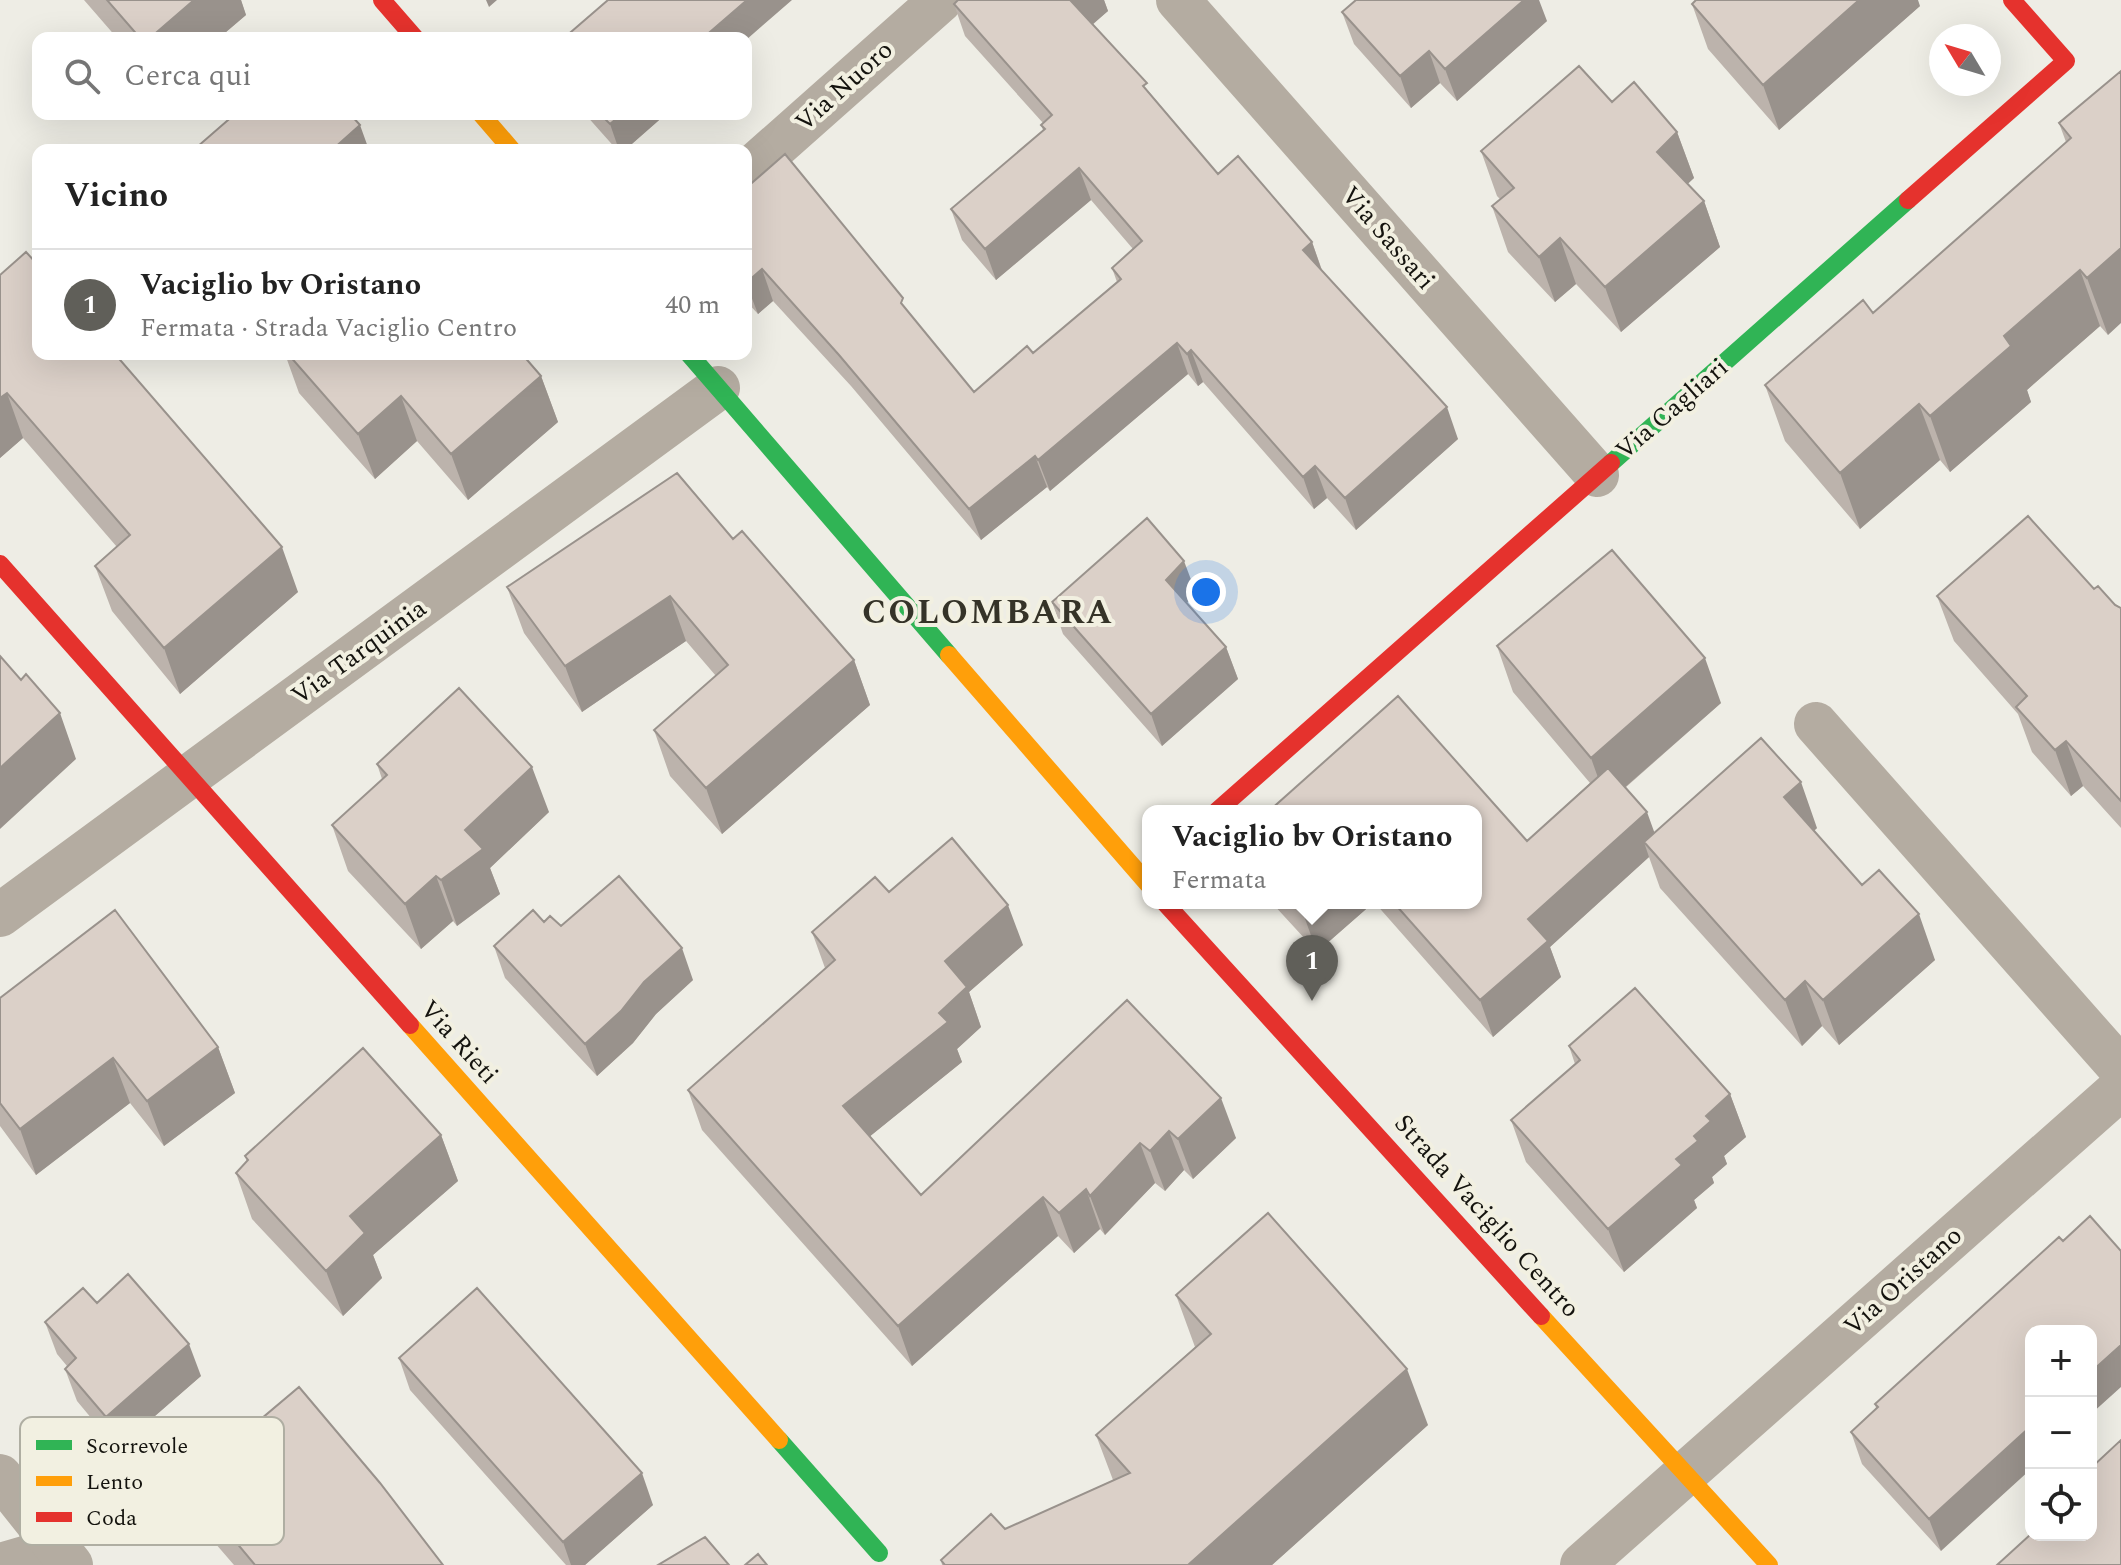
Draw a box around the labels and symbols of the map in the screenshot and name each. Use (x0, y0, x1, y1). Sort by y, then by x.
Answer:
north arrow (1929, 24, 2001, 96)
street label: Via Nuoro (786, 31, 902, 141)
street label: Via Sassari (1331, 177, 1445, 299)
street label: Via Cagliari (1606, 348, 1738, 470)
your location (1186, 572, 1226, 612)
district label: COLOMBARA (862, 587, 1114, 639)
street label: Via Tarquinia (283, 589, 435, 715)
pin: 1 (1286, 935, 1338, 1001)
street label: Via Rieti (410, 991, 508, 1093)
street label: Strada Vaciglio Centro (1384, 1105, 1590, 1327)
street label: Via Oristano (1835, 1217, 1971, 1345)
legend (20, 1417, 284, 1545)
text: Scorrevole (86, 1430, 188, 1463)
text: Lento (86, 1466, 143, 1499)
text: Coda (86, 1502, 137, 1535)

